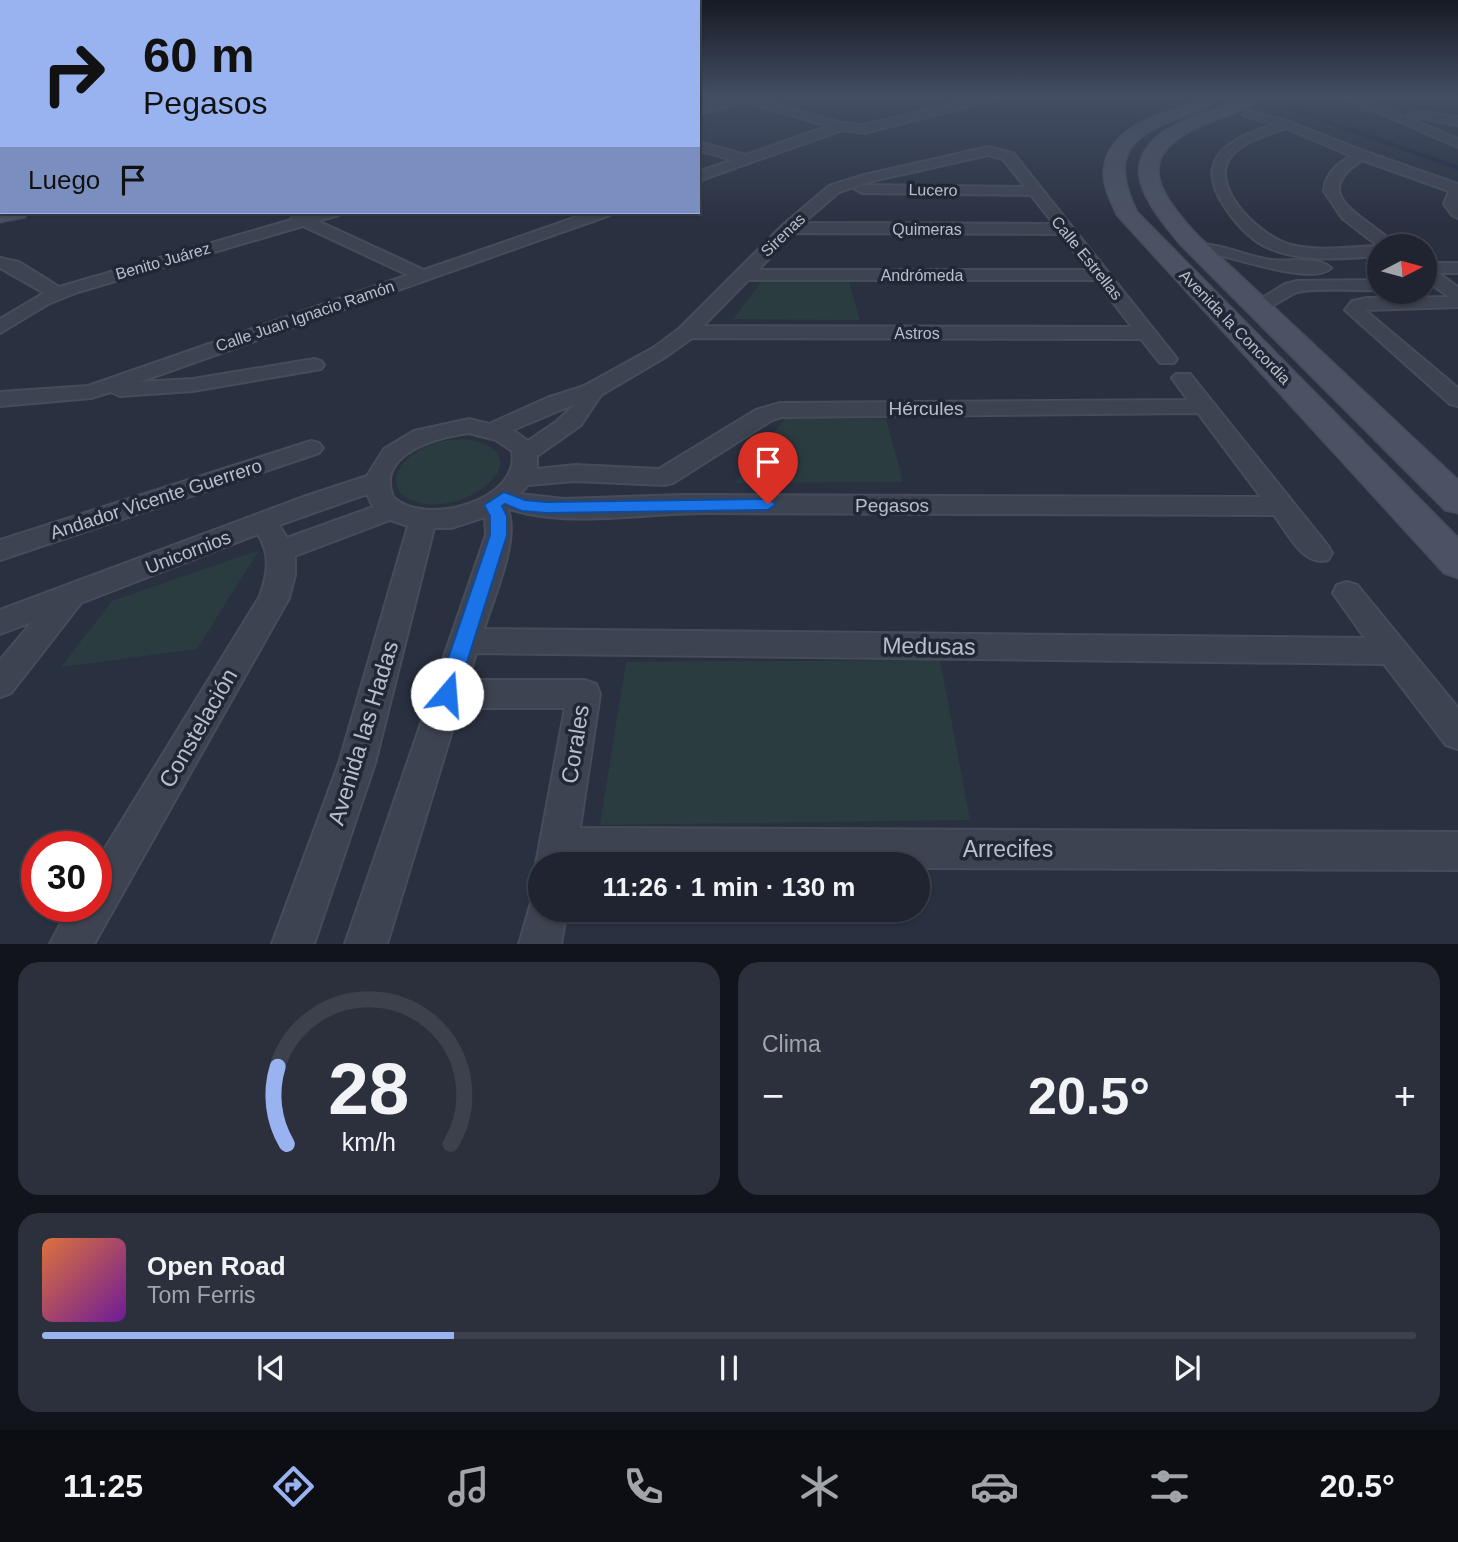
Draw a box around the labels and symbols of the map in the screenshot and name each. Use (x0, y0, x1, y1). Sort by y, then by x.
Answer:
street label: Lucero (908, 181, 958, 199)
street label: Sirenas (758, 210, 808, 260)
street label: Calle Estrellas (1048, 213, 1126, 303)
street label: Quimeras (892, 221, 962, 238)
north arrow (1367, 234, 1437, 304)
street label: Benito Juárez (114, 239, 212, 283)
street label: Avenida la Concordia (1176, 266, 1294, 388)
street label: Andrómeda (881, 267, 963, 284)
street label: Calle Juan Ignacio Ramón (214, 277, 396, 355)
street label: Astros (894, 325, 940, 342)
street label: Hércules (889, 398, 963, 419)
pin (738, 432, 798, 504)
street label: Andador Vicente Guerrero (47, 455, 265, 543)
street label: Pegasos (855, 495, 929, 516)
street label: Unicornios (142, 526, 234, 578)
street label: Medusas (882, 632, 976, 660)
street label: Avenida las Hadas (323, 638, 403, 828)
position arrow (410, 657, 484, 731)
street label: Constelación (153, 664, 243, 792)
street label: Corales (556, 703, 594, 785)
speed limit sign: 30 (21, 831, 112, 922)
street label: Arrecifes (963, 836, 1053, 862)

